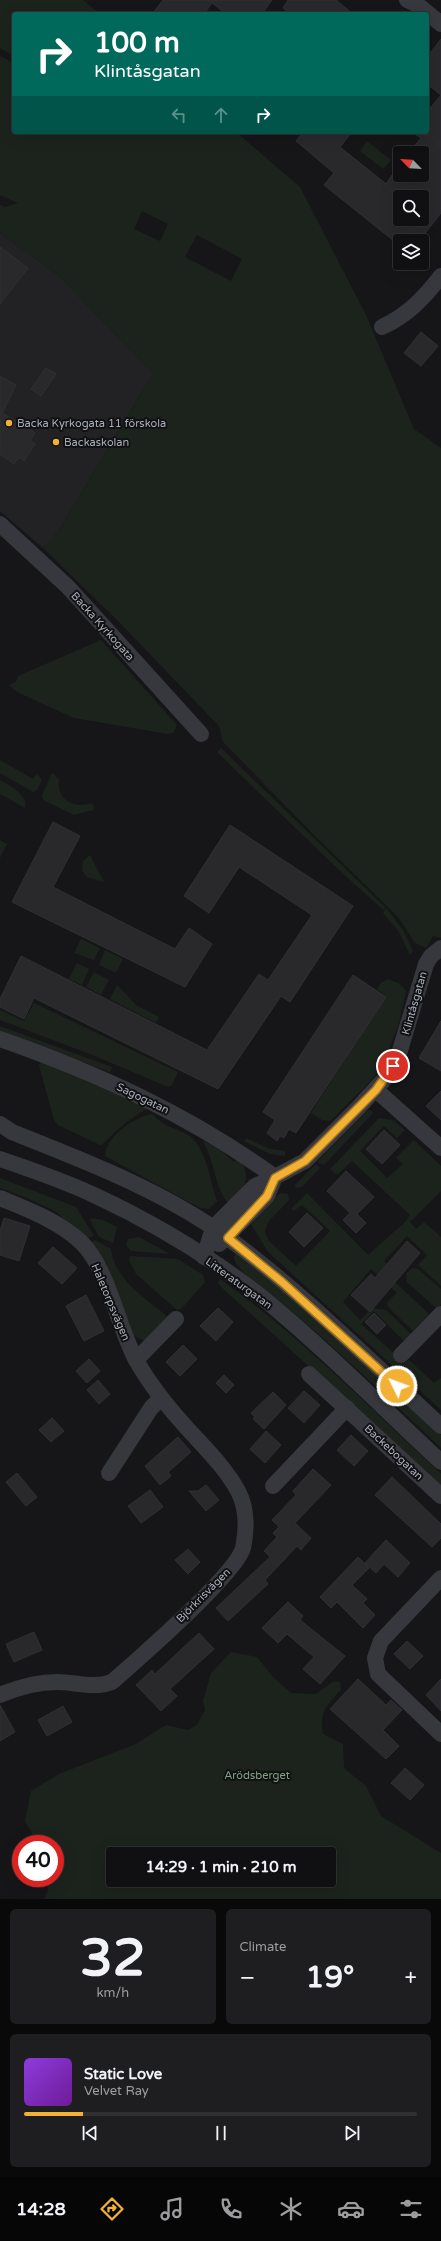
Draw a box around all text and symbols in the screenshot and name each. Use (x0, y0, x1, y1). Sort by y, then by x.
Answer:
text: 100 m (94, 26, 180, 60)
icon: right (28, 28, 80, 80)
text: Klintåsgatan (94, 60, 201, 82)
icon: left (168, 104, 190, 126)
icon: ahead (210, 104, 232, 126)
icon: right (252, 104, 274, 126)
north arrow (393, 146, 429, 182)
map controls (393, 146, 429, 270)
button: search (393, 190, 429, 226)
button: layers (393, 234, 429, 270)
place label: Backa Kyrkogata 11 förskola (17, 417, 166, 430)
marker: Backa Kyrkogata 11 förskola (4, 418, 14, 428)
place label: Backaskolan (64, 436, 129, 449)
marker: Backaskolan (51, 437, 61, 447)
street label: Backa Kyrkogata (68, 589, 137, 663)
street label: Klintåsgatan (399, 970, 430, 1036)
pin (376, 1049, 410, 1083)
icon: arrive (382, 1055, 404, 1077)
street label: Sagogatan (114, 1080, 171, 1117)
street label: Litteraturgatan (203, 1255, 274, 1312)
street label: Haletorpsvägen (88, 1262, 133, 1343)
position arrow (376, 1365, 418, 1407)
street label: Backebogatan (362, 1422, 426, 1483)
street label: Björkrisvägen (174, 1566, 233, 1625)
park label: Arödsberget (224, 1769, 290, 1782)
speed limit sign: 40 (12, 1835, 64, 1887)
text: 14:29 · 1 min · 210 m (146, 1858, 296, 1876)
text: 32 (80, 1927, 145, 1990)
text: Climate (240, 1939, 286, 1955)
text: 19° (305, 1959, 354, 1996)
text: − (240, 1965, 255, 1991)
text: + (405, 1965, 417, 1991)
text: km/h (96, 1985, 129, 2001)
text: Static Love (84, 2065, 162, 2083)
text: Velvet Ray (84, 2083, 149, 2099)
icon: previous (79, 2122, 101, 2144)
icon: pause (210, 2122, 232, 2144)
icon: next (341, 2122, 363, 2144)
icon: directions (98, 2195, 126, 2223)
icon: music (158, 2195, 186, 2223)
icon: phone (217, 2195, 245, 2223)
icon: climate (277, 2195, 305, 2223)
icon: car (337, 2195, 365, 2223)
icon: filters (397, 2195, 425, 2223)
text: 14:28 (16, 2198, 66, 2220)

